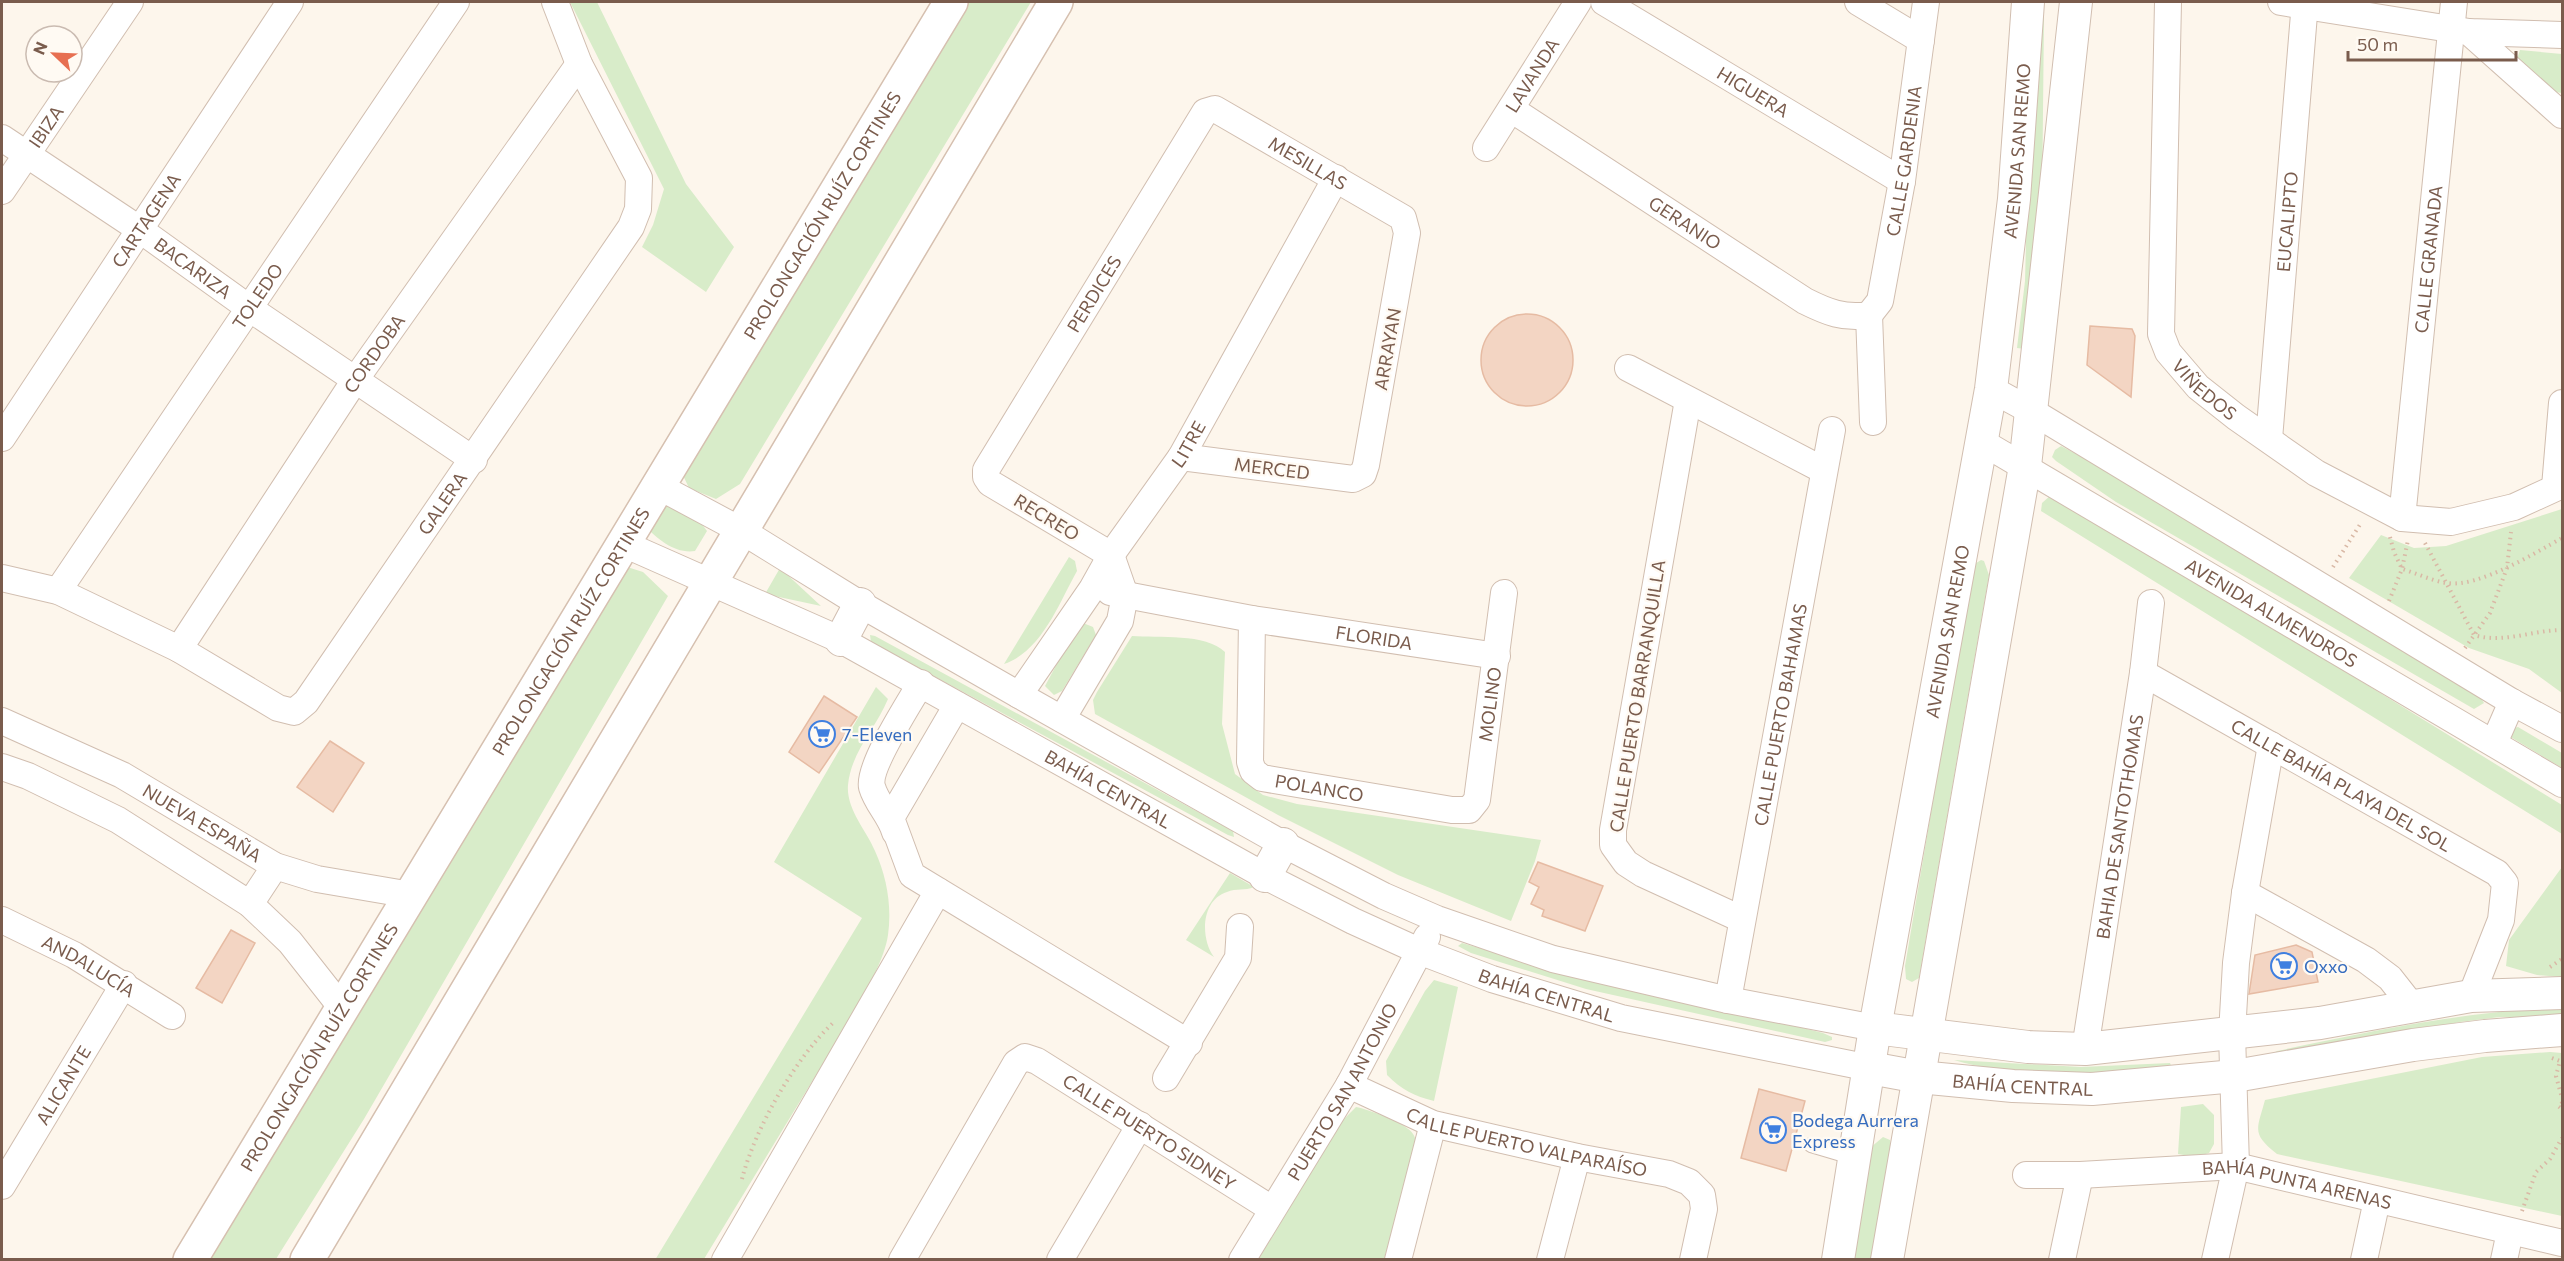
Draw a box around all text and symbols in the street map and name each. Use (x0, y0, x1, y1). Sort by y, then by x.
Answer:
north arrow (24, 24, 84, 84)
scale bar (2348, 24, 2516, 62)
text: 50 m (2357, 33, 2398, 55)
street label: LAVANDA (1500, 34, 1563, 116)
text: N (29, 39, 51, 57)
street label: HIGUERA (1713, 62, 1793, 122)
street label: AVENIDA SAN REMO (1998, 62, 2035, 240)
street label: CALLE GARDENIA (1881, 84, 1926, 238)
street label: PROLONGACIÓN RUÍZ CORTINES (739, 87, 905, 343)
street label: IBIZA (24, 101, 68, 152)
street label: MESILLAS (1265, 132, 1351, 194)
street label: CARTAGENA (107, 169, 185, 271)
street label: EUCALIPTO (2272, 171, 2302, 273)
street label: CALLE GRANADA (2410, 184, 2446, 334)
street label: GERANIO (1645, 191, 1725, 254)
street label: BACARIZA (150, 233, 236, 303)
street label: PERDICES (1062, 251, 1126, 336)
street label: TOLEDO (227, 259, 287, 333)
street label: ARRAYAN (1369, 306, 1405, 392)
street label: CORDOBA (339, 310, 409, 397)
street label: VIÑEDOS (2168, 354, 2241, 425)
street label: LITRE (1166, 417, 1210, 471)
street label: MERCED (1233, 452, 1311, 484)
street label: GALERA (413, 468, 471, 539)
street label: RECREO (1010, 489, 1084, 545)
street label: PROLONGACIÓN RUÍZ CORTINES (487, 503, 654, 759)
street label: AVENIDA SAN REMO (1920, 543, 1974, 720)
street label: AVENIDA ALMENDROS (2181, 553, 2361, 672)
street label: CALLE PUERTO BARRANQUILLA (1605, 558, 1669, 834)
street label: CALLE PUERTO BAHAMAS (1749, 602, 1811, 828)
street label: FLORIDA (1334, 621, 1414, 654)
street label: MOLINO (1474, 665, 1505, 743)
street label: BAHIA DE SANTOTHOMAS (2091, 713, 2147, 941)
street label: CALLE BAHÍA PLAYA DEL SOL (2227, 714, 2456, 856)
supermarket icon: 7-Eleven (807, 719, 837, 749)
place label: 7-Eleven (842, 723, 912, 745)
street label: BAHÍA CENTRAL (1041, 745, 1175, 833)
street label: POLANCO (1273, 769, 1365, 806)
street label: NUEVA ESPAÑA (139, 779, 266, 867)
street label: PROLONGACIÓN RUÍZ CORTINES (235, 919, 402, 1175)
street label: ANDALUCÍA (38, 930, 139, 1001)
supermarket icon: Oxxo (2269, 951, 2299, 981)
place label: Oxxo (2304, 955, 2348, 977)
street label: BAHÍA CENTRAL (1475, 964, 1617, 1026)
street label: PUERTO SAN ANTONIO (1282, 999, 1401, 1184)
street label: ALICANTE (31, 1041, 95, 1128)
street label: CALLE PUERTO SIDNEY (1059, 1069, 1240, 1195)
street label: BAHÍA CENTRAL (1951, 1069, 2094, 1100)
street label: CALLE PUERTO VALPARAÍSO (1403, 1102, 1649, 1181)
place label: Bodega Aurrera Express (1792, 1109, 1919, 1152)
supermarket icon: Bodega Aurrera Express (1758, 1115, 1788, 1145)
street label: BAHÍA PUNTA ARENAS (2201, 1155, 2394, 1213)

